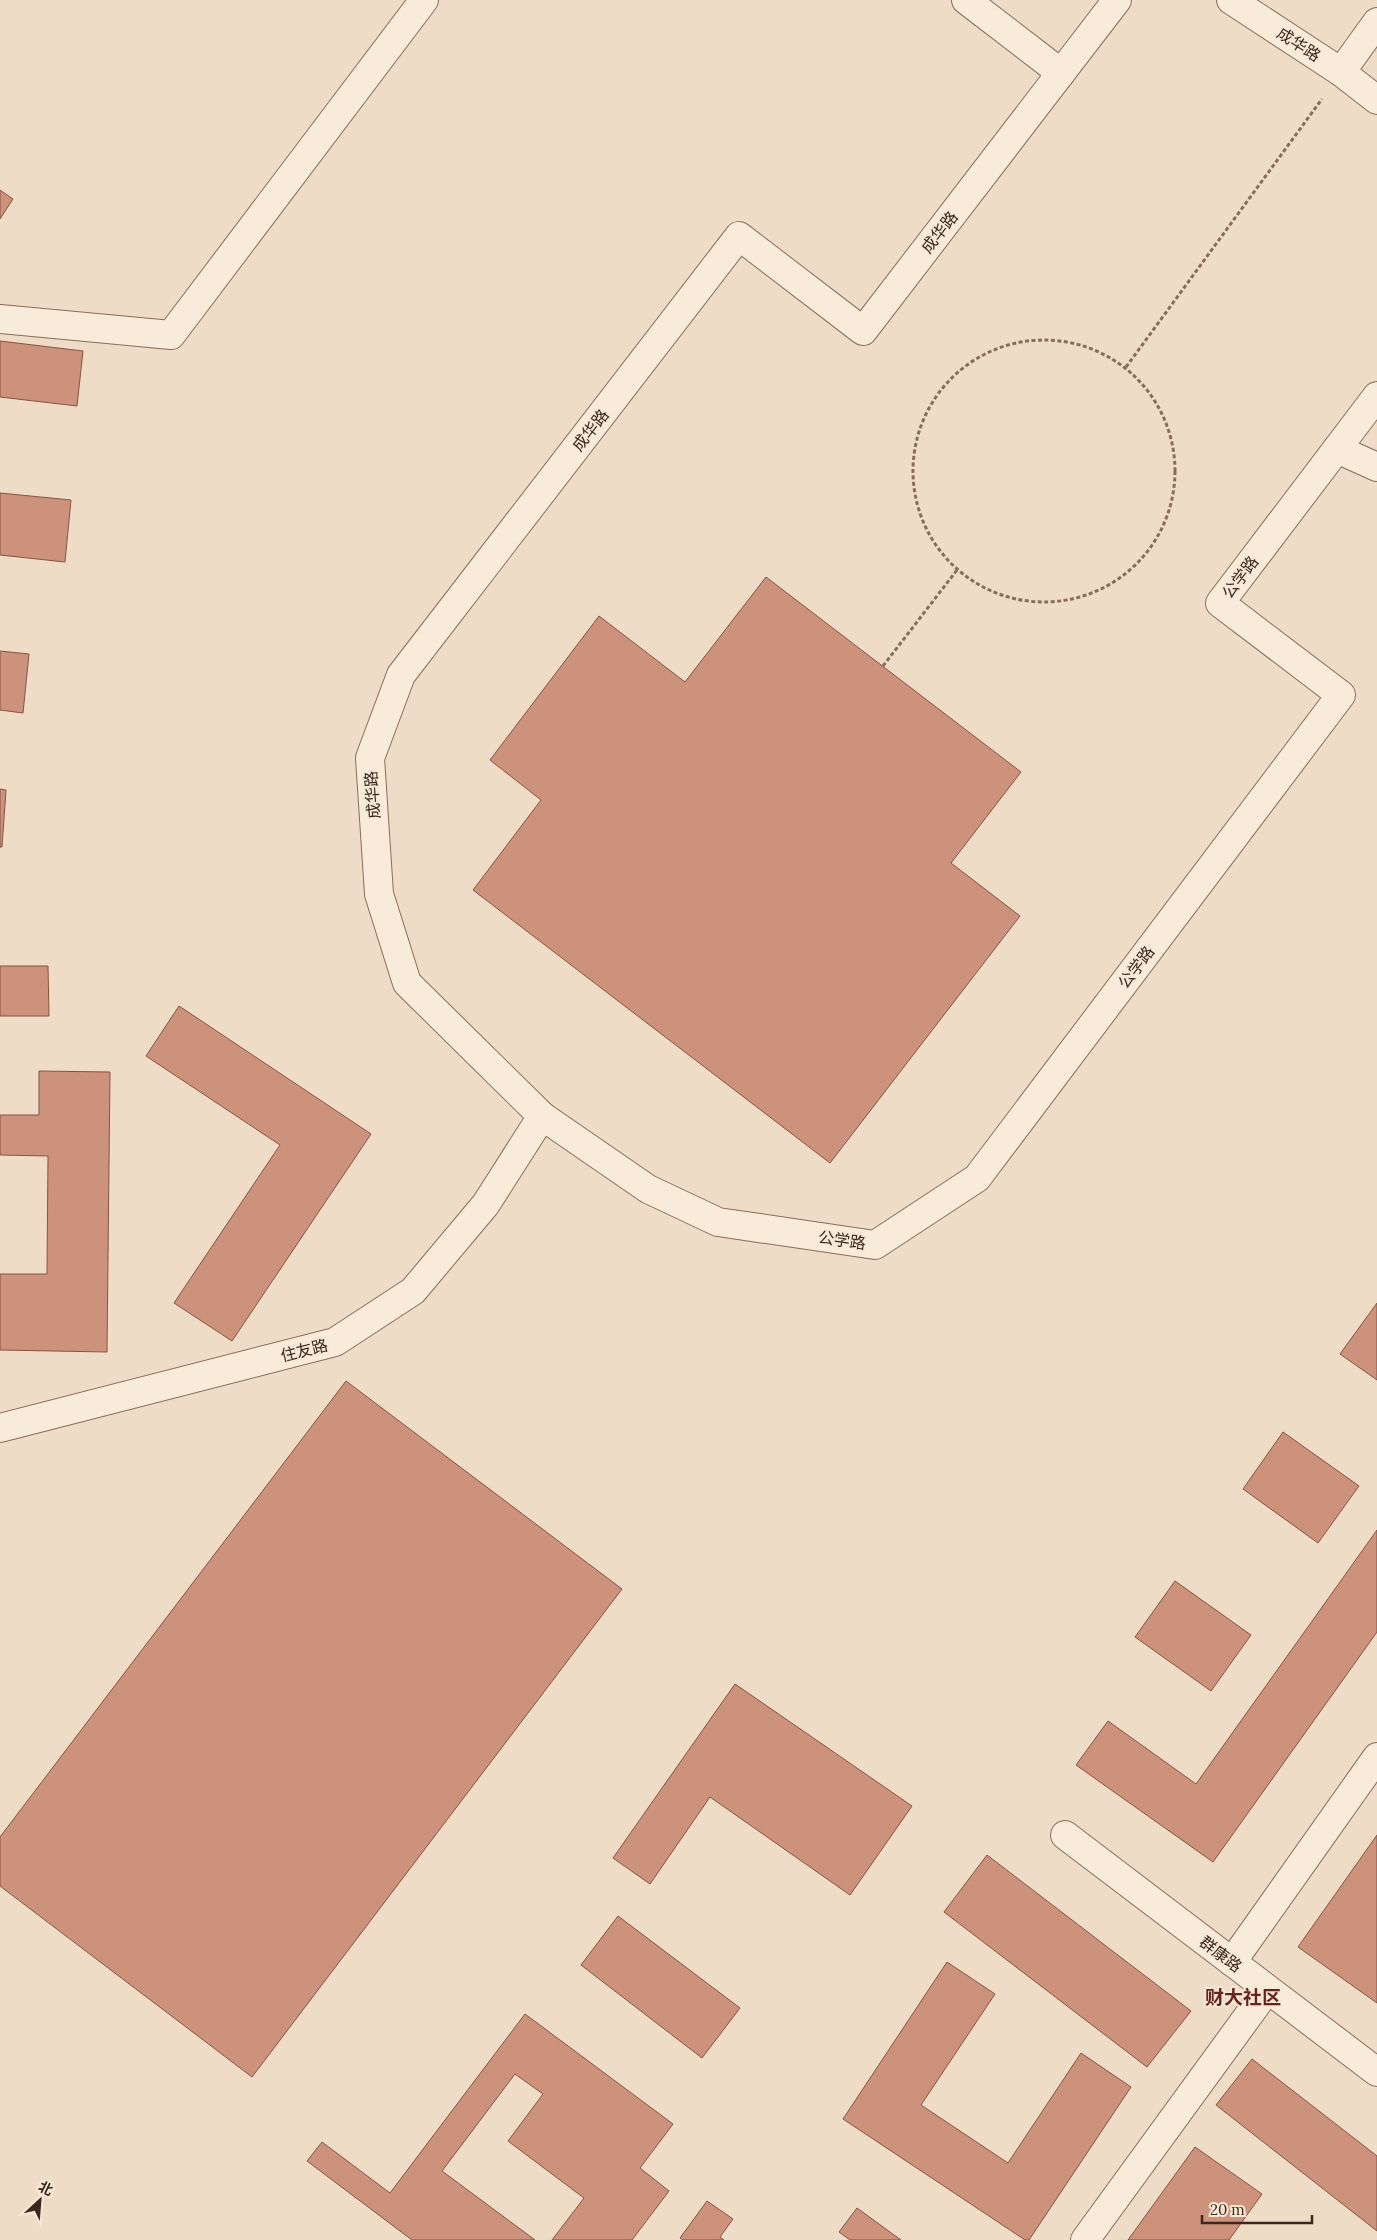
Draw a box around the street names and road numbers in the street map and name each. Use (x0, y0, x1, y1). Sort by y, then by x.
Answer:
street label: 成华路 (1273, 23, 1325, 65)
street label: 成华路 (916, 207, 962, 257)
street label: 成华路 (567, 405, 613, 455)
street label: 公学路 (1218, 552, 1262, 602)
street label: 成华路 (360, 770, 384, 820)
street label: 公学路 (1114, 942, 1158, 992)
street label: 公学路 (817, 1227, 867, 1253)
street label: 住友路 (278, 1334, 330, 1366)
street label: 群康路 (1196, 1932, 1246, 1976)

